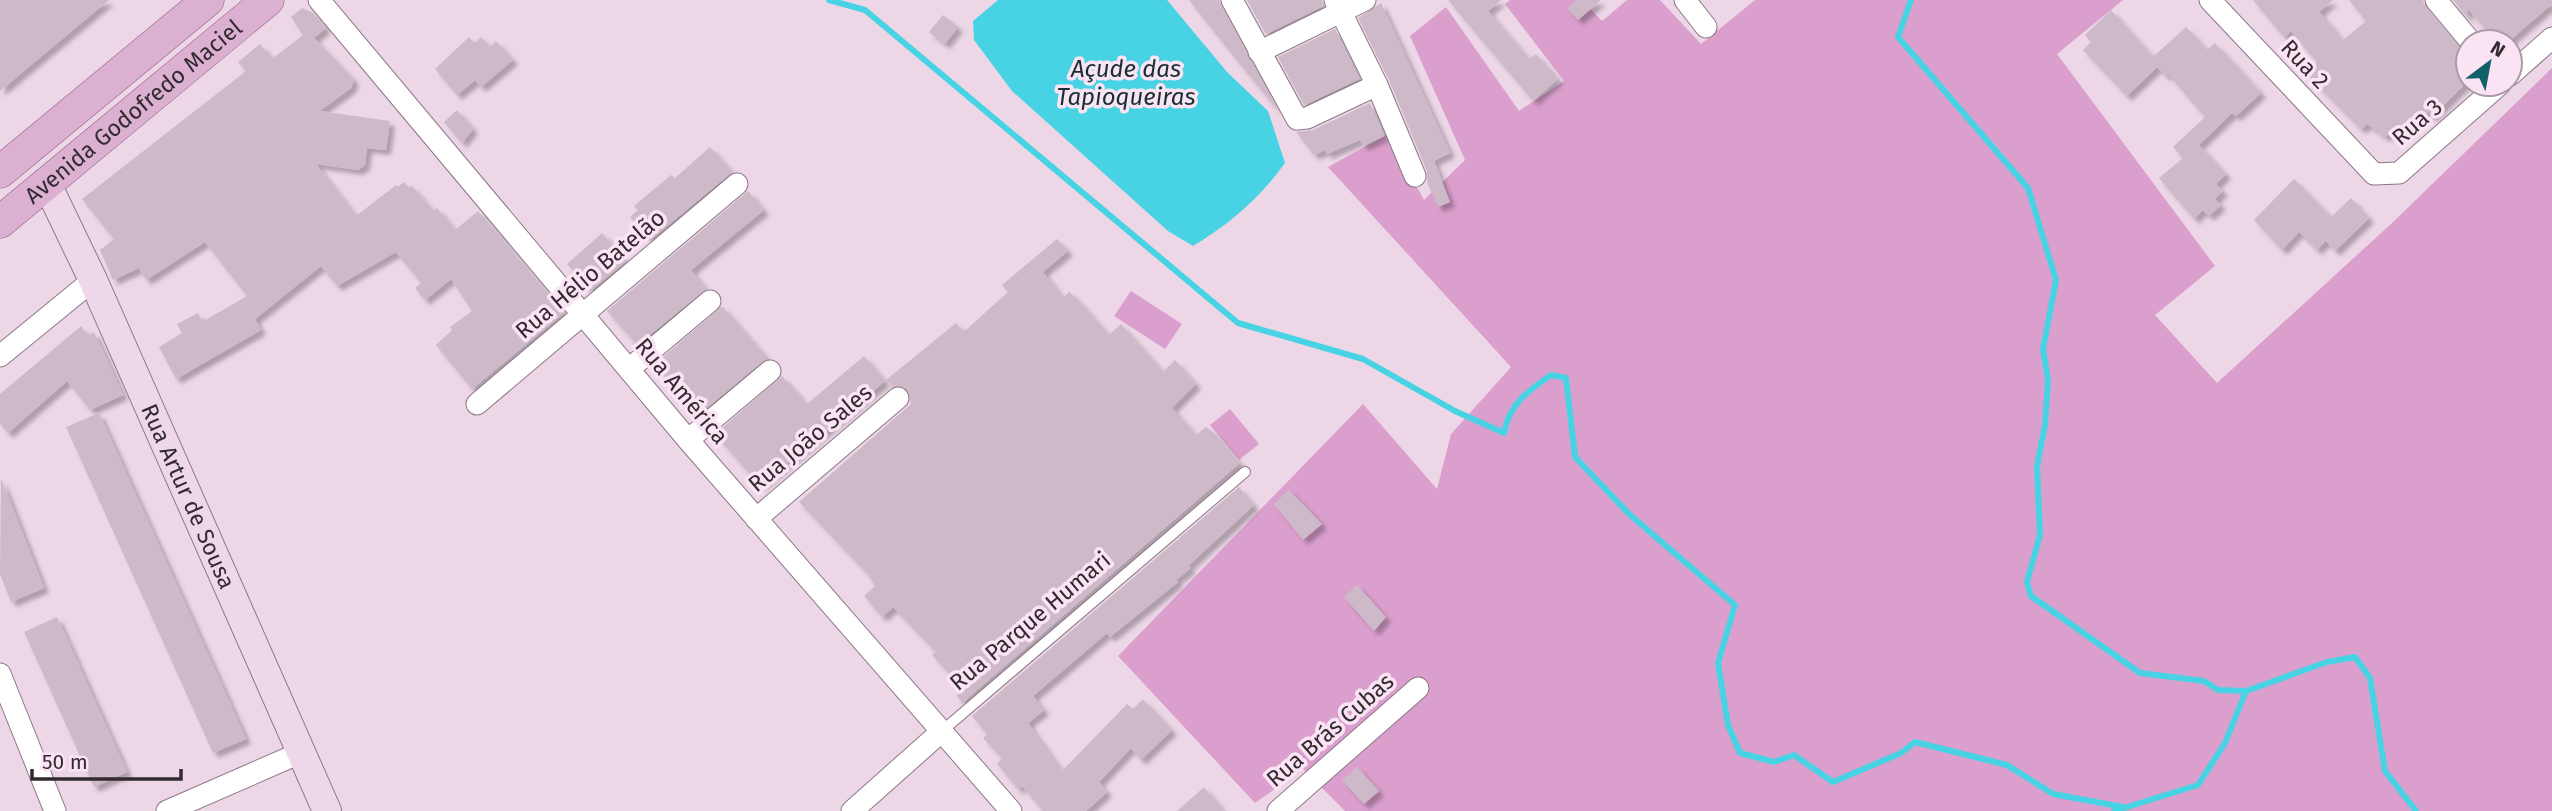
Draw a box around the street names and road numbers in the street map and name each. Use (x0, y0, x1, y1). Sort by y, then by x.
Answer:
street label: Avenida Godofredo Maciel (19, 13, 248, 210)
street label: Rua 2 (2275, 33, 2335, 95)
street label: Rua 3 (2386, 93, 2448, 151)
street label: Rua Hélio Batelão (510, 203, 670, 345)
street label: Rua América (629, 332, 735, 450)
street label: Rua João Sales (742, 378, 878, 498)
street label: Rua Artur de Sousa (135, 399, 241, 593)
street label: Rua Parque Humari (944, 546, 1116, 696)
street label: Rua Brás Cubas (1261, 667, 1399, 793)

